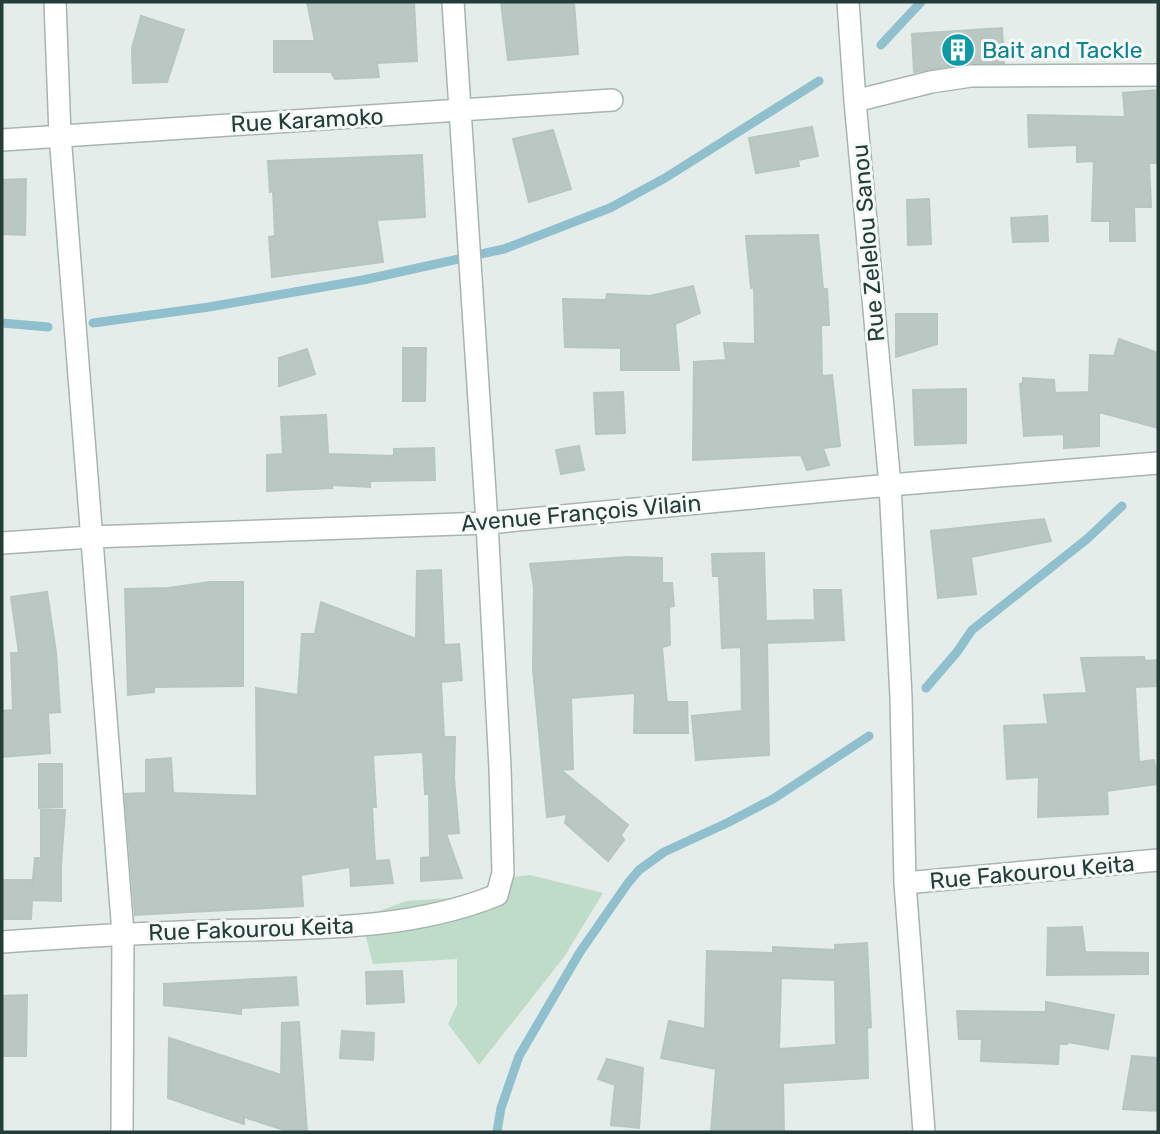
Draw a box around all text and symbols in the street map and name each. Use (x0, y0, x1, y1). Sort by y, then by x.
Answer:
building icon: Bait and Tackle (939, 31, 977, 69)
place label: Bait and Tackle (982, 36, 1143, 64)
street label: Rue Karamoko (230, 102, 384, 138)
street label: Rue Zelelou Sanou (845, 143, 891, 343)
street label: Avenue François Vilain (460, 489, 702, 537)
street label: Rue Fakourou Keita (928, 849, 1136, 895)
street label: Rue Fakourou Keita (148, 911, 354, 947)

